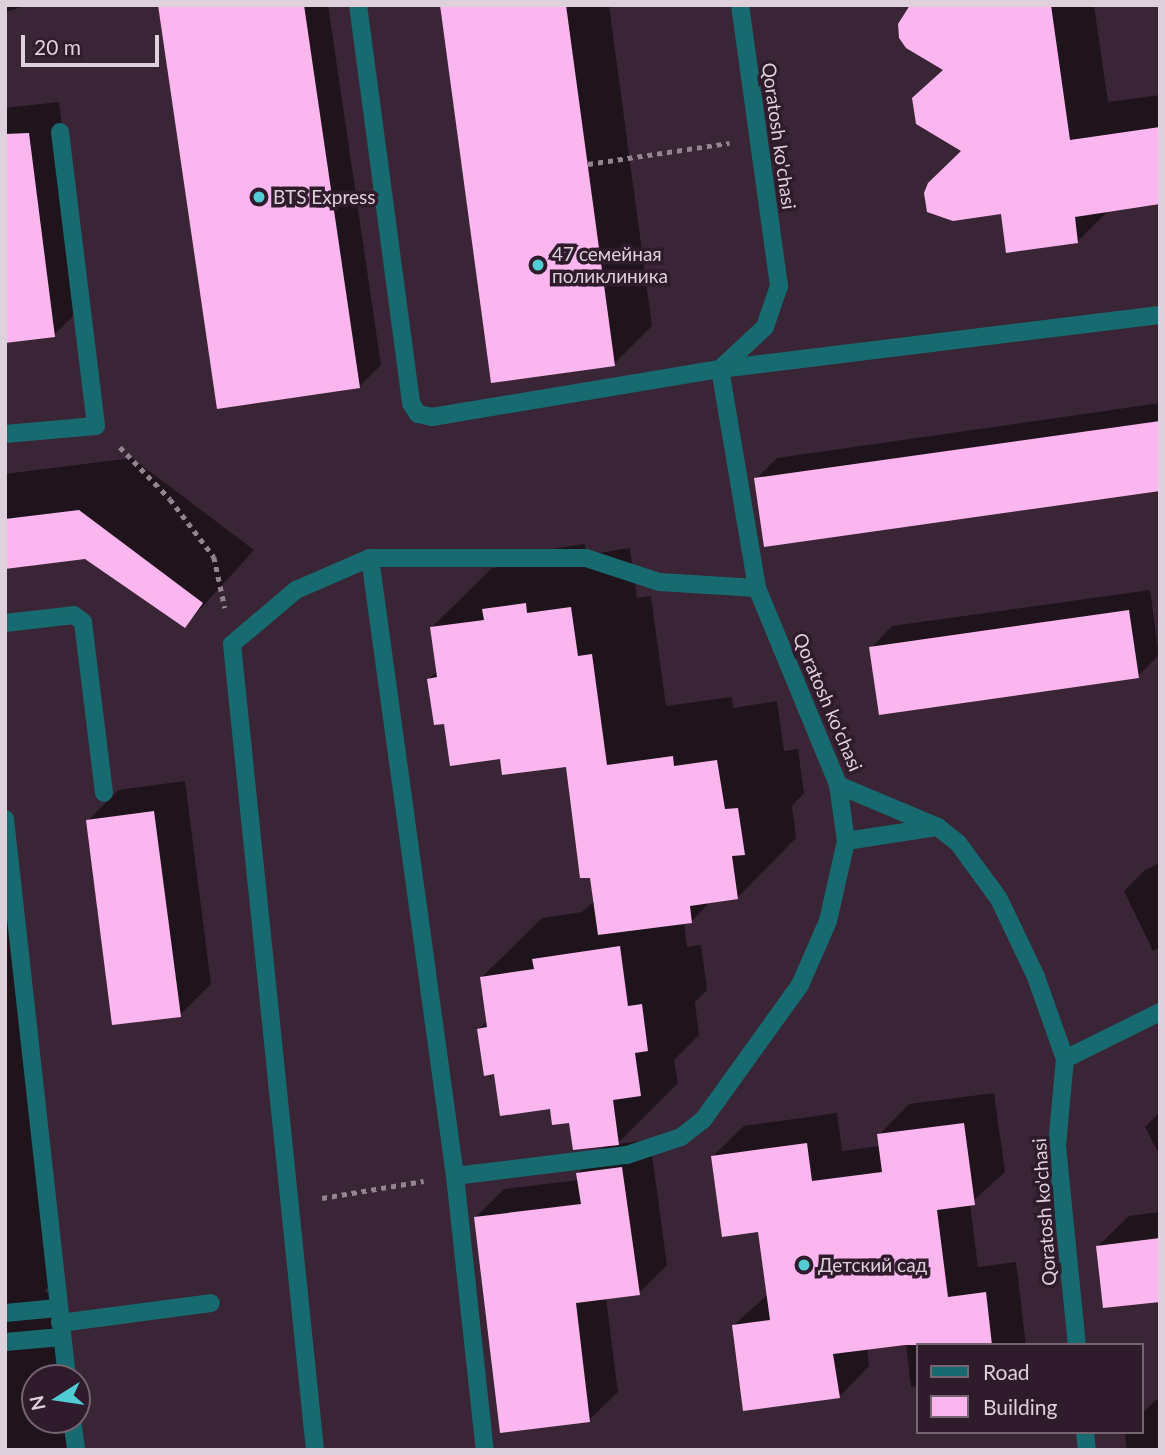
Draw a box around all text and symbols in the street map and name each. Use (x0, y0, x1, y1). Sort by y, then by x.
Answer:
scale bar (24, 21, 163, 65)
text: 20 m (34, 34, 81, 59)
street label: Qoratosh ko'chasi (757, 61, 801, 211)
place label: BTS Express (273, 186, 375, 208)
marker: BTS Express (251, 189, 267, 205)
place label: 47 семейная поликлиника (552, 243, 668, 287)
marker: 47 семейная поликлиника (530, 257, 546, 273)
street label: Qoratosh ko'chasi (789, 629, 867, 775)
street label: Qoratosh ko'chasi (1027, 1137, 1061, 1287)
place label: Детский сад (818, 1254, 927, 1276)
marker: Детский сад (796, 1257, 812, 1273)
legend (916, 1343, 1144, 1434)
text: Road (983, 1359, 1030, 1384)
north arrow (21, 1364, 91, 1434)
text: N (24, 1394, 50, 1413)
text: Building (983, 1394, 1058, 1419)

